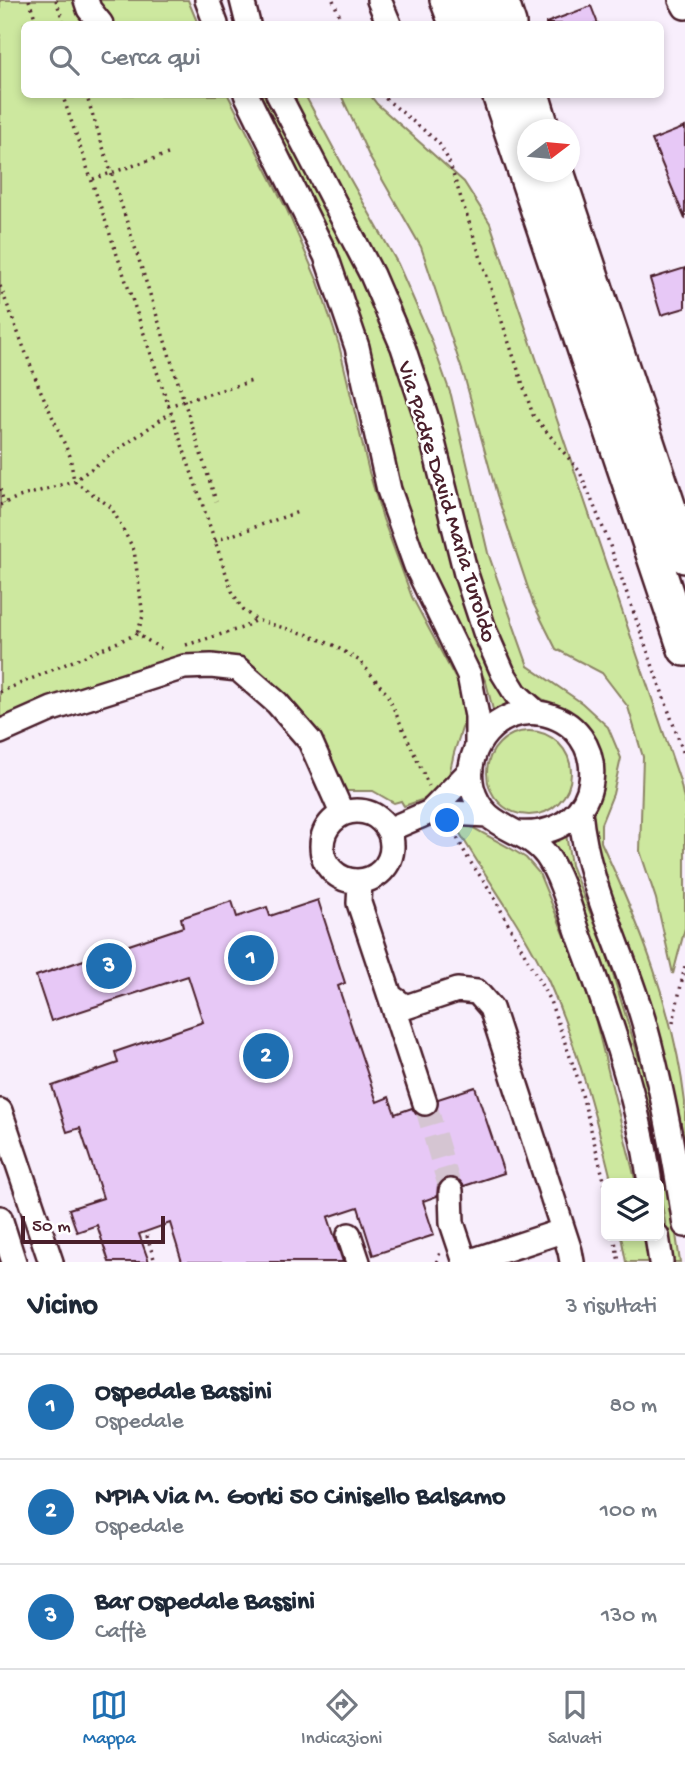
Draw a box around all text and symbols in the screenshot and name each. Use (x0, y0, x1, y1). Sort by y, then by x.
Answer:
search box (21, 21, 664, 98)
icon: search (45, 41, 83, 79)
text: Cerca qui (101, 44, 201, 75)
north arrow (517, 119, 580, 182)
street label: Via Padre David Maria Turoldo (390, 357, 501, 646)
your location (430, 803, 464, 837)
pin: 1 (228, 932, 274, 984)
pin: 3 (86, 940, 132, 992)
pin: 2 (243, 1030, 289, 1082)
map controls (601, 1178, 664, 1241)
button: layers (601, 1178, 664, 1241)
scale bar (21, 1213, 164, 1245)
text: 50 m (32, 1216, 71, 1239)
text: Vicino (28, 1290, 98, 1325)
text: 3 risultati (566, 1294, 657, 1321)
text: Ospedale Bassini (95, 1378, 272, 1409)
text: 1 (46, 1393, 56, 1420)
text: 80 m (610, 1393, 657, 1420)
text: Ospedale (95, 1409, 184, 1436)
text: NPIA Via M. Gorki 50 Cinisello Balsamo (95, 1483, 505, 1514)
text: 2 (45, 1498, 57, 1525)
text: 100 m (600, 1498, 657, 1525)
text: Ospedale (95, 1514, 184, 1541)
text: Bar Ospedale Bassini (95, 1588, 315, 1619)
text: 3 (45, 1603, 57, 1630)
text: 130 m (601, 1603, 657, 1630)
text: Caffè (95, 1619, 146, 1646)
tab: Mappa (83, 1686, 136, 1751)
tab: Indicazioni (301, 1686, 382, 1751)
tab: Salvati (548, 1686, 602, 1751)

